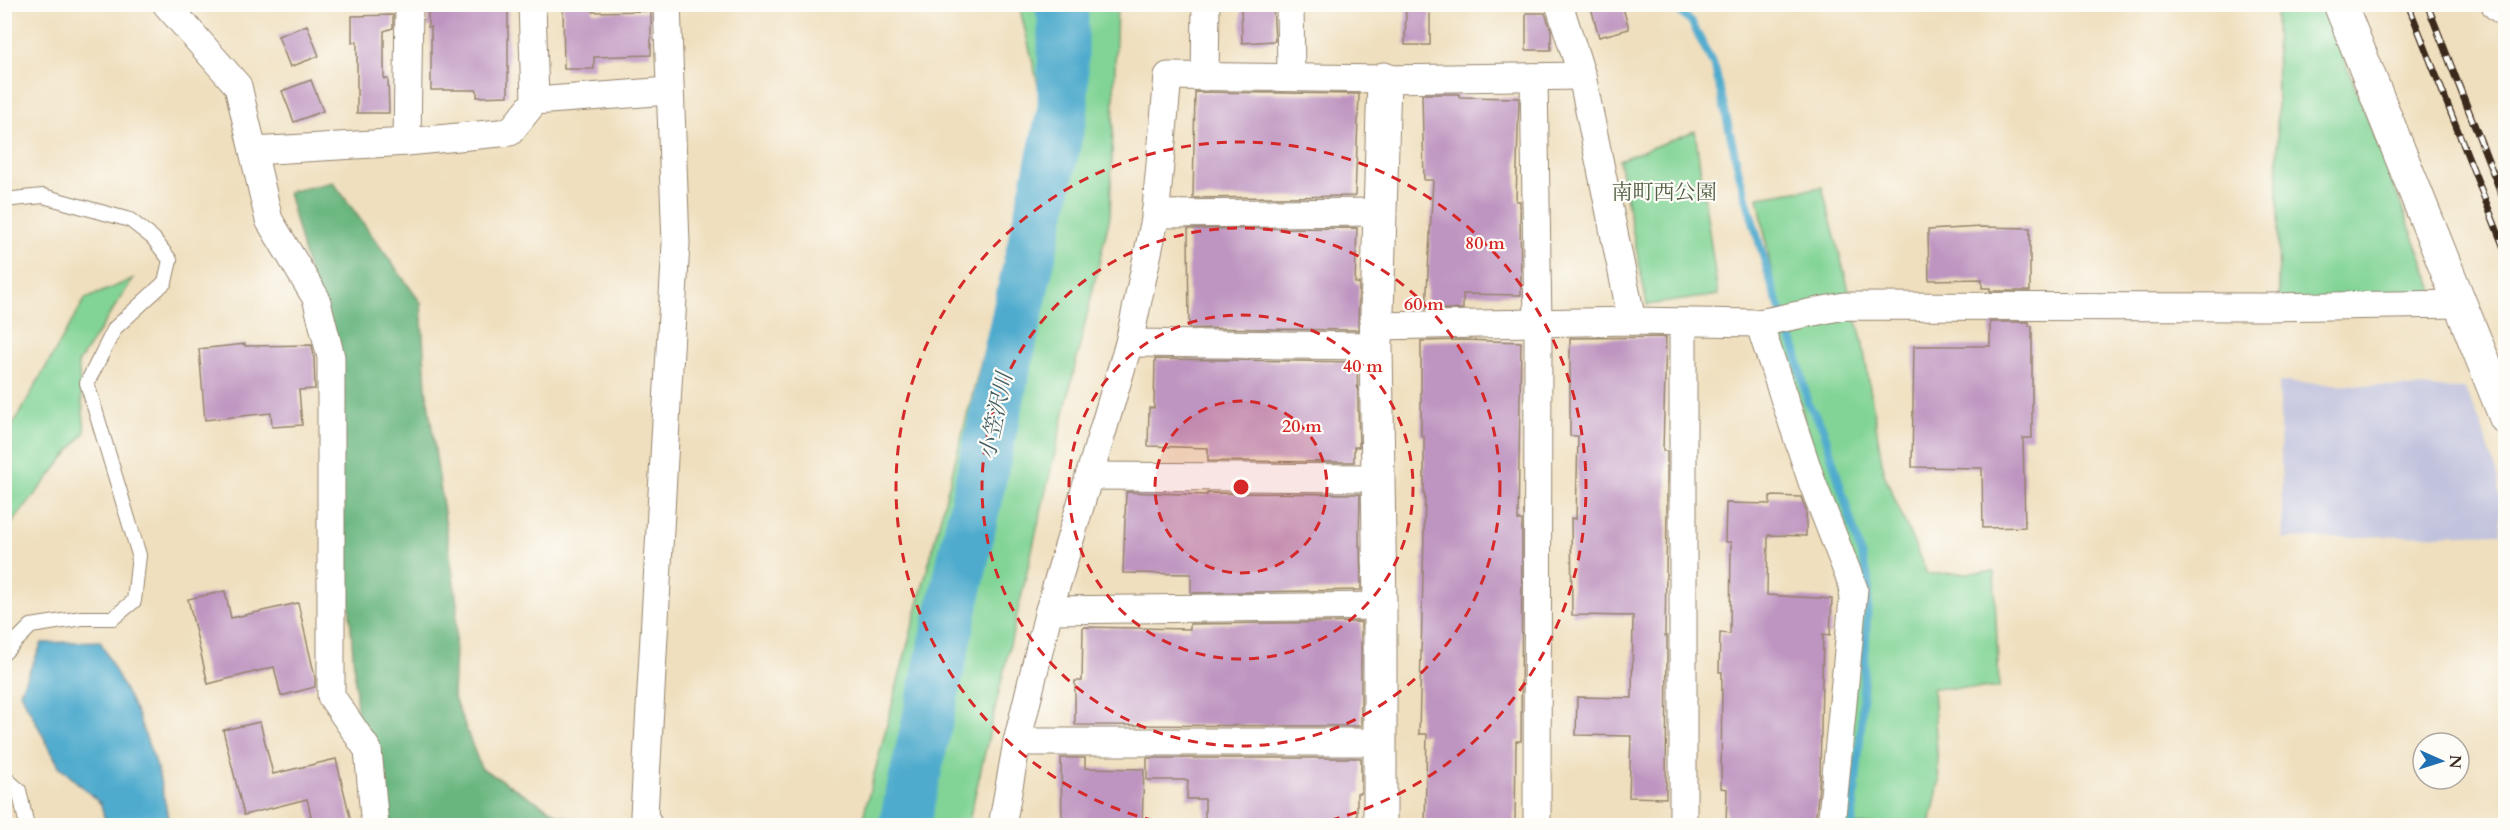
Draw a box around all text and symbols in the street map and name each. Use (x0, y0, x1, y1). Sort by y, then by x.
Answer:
park label: 南町西公園 (1612, 178, 1717, 207)
text: 80 m (1465, 231, 1505, 256)
text: 60 m (1404, 292, 1444, 317)
text: 40 m (1343, 354, 1383, 379)
water label: 小笠沢川 (972, 368, 1020, 462)
text: 20 m (1282, 414, 1322, 439)
centre of rings (1231, 477, 1251, 497)
north arrow (2411, 731, 2471, 791)
text: N (2444, 754, 2466, 769)

